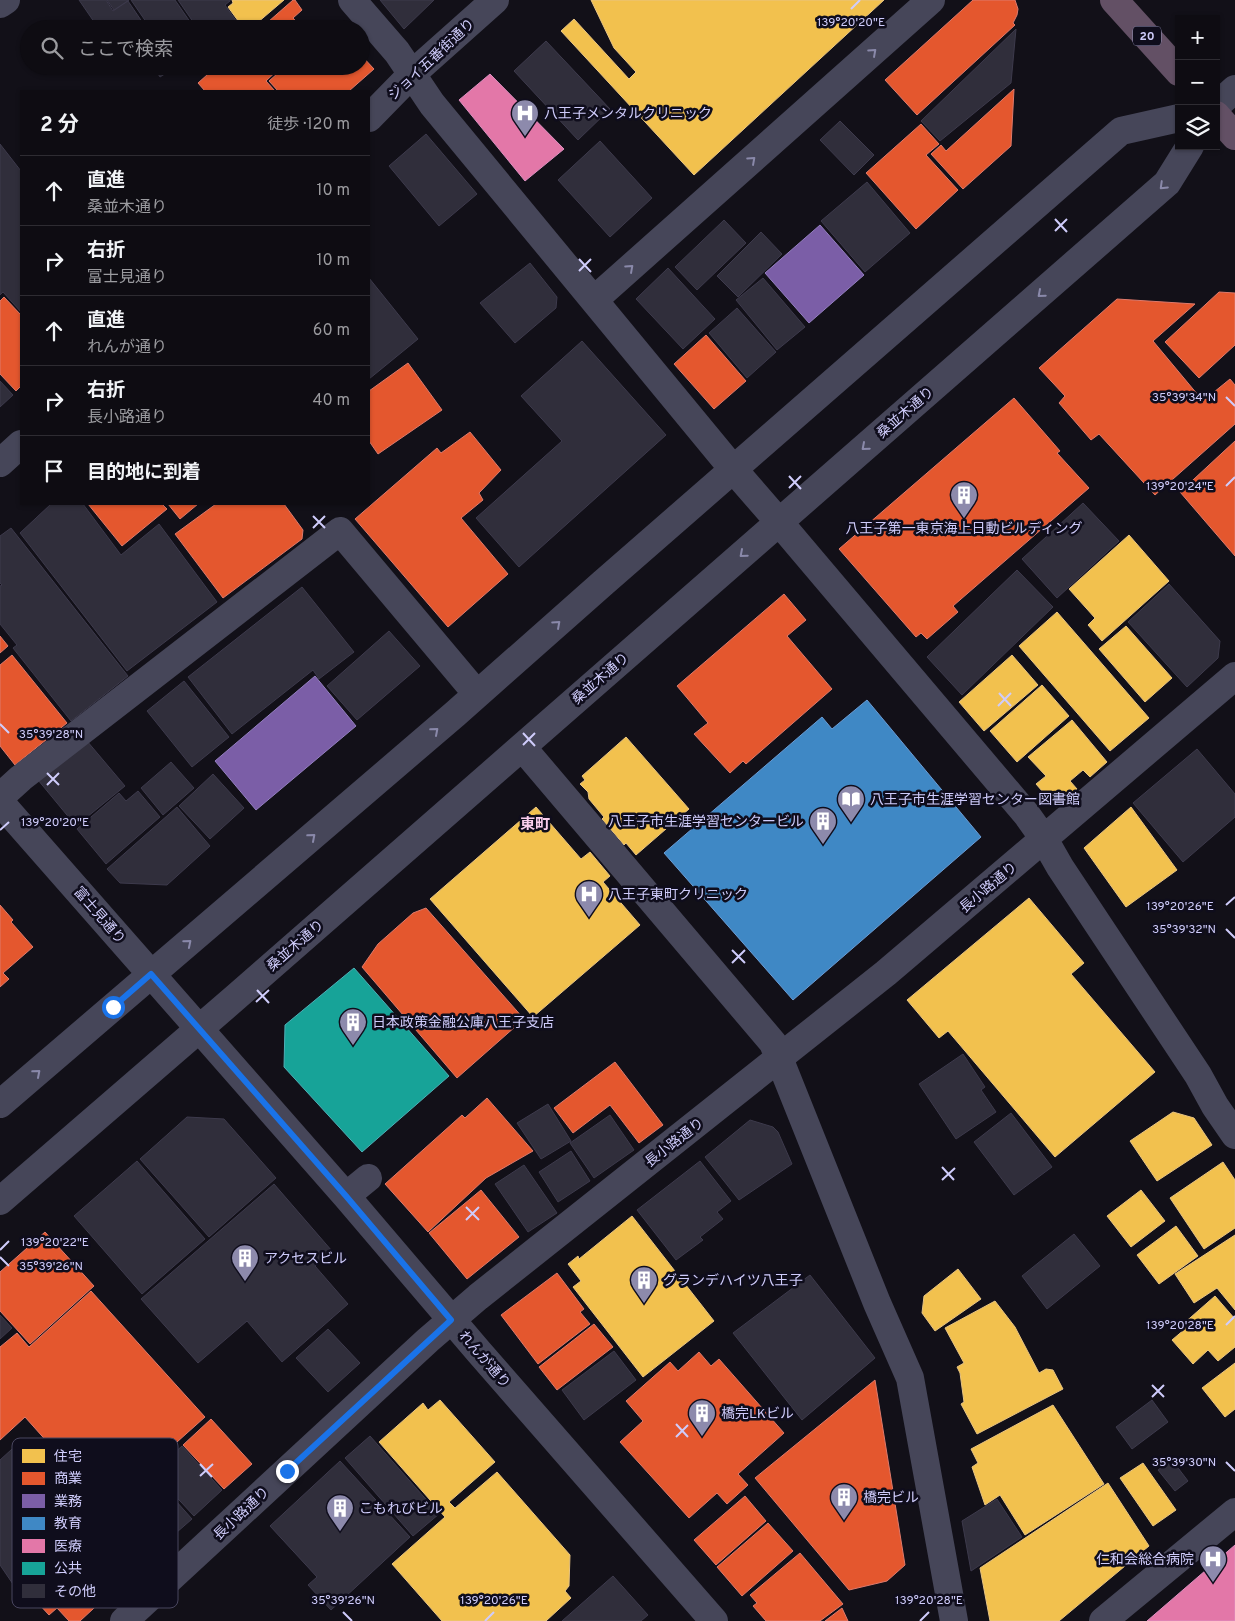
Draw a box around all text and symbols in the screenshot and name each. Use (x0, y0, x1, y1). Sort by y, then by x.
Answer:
text: 139°20'20"E (817, 15, 885, 31)
map controls (1175, 15, 1220, 150)
button: + (1175, 15, 1220, 60)
street label: ジョイ五番街通り (385, 16, 479, 105)
search box (20, 20, 370, 75)
road number: 20 (1133, 27, 1161, 46)
icon: search (38, 34, 66, 62)
text: ここで検索 (78, 38, 173, 62)
one-way arrow (868, 49, 877, 58)
button: − (1175, 60, 1220, 105)
hospital icon: 八王子メンタルクリニック (510, 98, 540, 137)
button: layers (1175, 105, 1220, 150)
place label: 八王子メンタルクリニック (544, 106, 712, 123)
text: 2 分 (40, 112, 79, 139)
text: 徒歩 · 120 m (267, 115, 350, 135)
one-way arrow (746, 156, 755, 165)
text: 直進 (87, 169, 125, 193)
icon: ahead (40, 177, 68, 205)
one-way arrow (1159, 180, 1168, 189)
text: 10 m (316, 181, 350, 201)
text: 桑並木通り (87, 198, 167, 218)
text: 右折 (87, 239, 125, 263)
icon: right (40, 247, 68, 275)
text: 10 m (316, 251, 350, 271)
one-way arrow (625, 264, 634, 273)
text: 富士見通り (87, 268, 167, 288)
one-way arrow (1037, 288, 1046, 297)
text: 直進 (87, 309, 125, 333)
icon: ahead (40, 317, 68, 345)
text: 60 m (313, 321, 350, 341)
text: れんが通り (87, 338, 167, 358)
text: 右折 (87, 379, 125, 403)
street label: 桑並木通り (874, 384, 938, 443)
icon: right (40, 387, 68, 415)
text: 35°39'34"N (1152, 390, 1216, 406)
text: 40 m (312, 391, 350, 411)
text: 長小路通り (87, 408, 167, 428)
one-way arrow (862, 441, 871, 450)
icon: arrive (40, 457, 68, 485)
text: 目的地に到着 (87, 461, 201, 485)
text: 139°20'24"E (1146, 479, 1214, 495)
building icon: 八王子第一東京海上日動ビルディング (949, 480, 979, 519)
place label: 八王子第一東京海上日動ビルディング (845, 520, 1083, 538)
one-way arrow (740, 548, 749, 556)
one-way arrow (551, 621, 560, 630)
street label: 桑並木通り (569, 650, 633, 709)
text: 35°39'28"N (19, 727, 83, 743)
one-way arrow (429, 729, 438, 737)
library icon: 八王子市生涯学習センター図書館 (836, 784, 866, 823)
place label: 八王子市生涯学習センター図書館 (870, 792, 1080, 809)
building icon: 八王子市生涯学習センタービル (808, 806, 838, 845)
place label: 八王子市生涯学習センタービル (608, 814, 804, 831)
text: 139°20'20"E (21, 815, 89, 831)
district label: 東町 (520, 816, 550, 835)
one-way arrow (306, 834, 315, 843)
street label: 長小路通り (957, 859, 1021, 917)
hospital icon: 八王子東町クリニック (574, 879, 604, 918)
street label: 富士見通り (69, 884, 128, 948)
place label: 八王子東町クリニック (608, 887, 748, 904)
text: 139°20'26"E (1146, 899, 1214, 915)
street label: 桑並木通り (264, 917, 328, 976)
text: 35°39'32"N (1152, 922, 1216, 938)
one-way arrow (183, 940, 192, 949)
route start (102, 996, 125, 1019)
building icon: 日本政策金融公庫八王子支店 (338, 1007, 368, 1046)
place label: 日本政策金融公庫八王子支店 (372, 1014, 554, 1032)
one-way arrow (31, 1070, 40, 1078)
street label: 長小路通り (642, 1115, 708, 1171)
text: 139°20'22"E (21, 1235, 89, 1251)
building icon: アクセスビル (230, 1243, 260, 1282)
place label: アクセスビル (264, 1251, 347, 1268)
text: 35°39'26"N (19, 1259, 83, 1275)
building icon: グランデハイツ八王子 (629, 1265, 659, 1304)
place label: グランデハイツ八王子 (663, 1273, 803, 1290)
text: 139°20'28"E (1146, 1318, 1214, 1334)
street label: れんが通り (454, 1328, 513, 1392)
building icon: 橋完LKビル (687, 1398, 717, 1437)
place label: 橋完LKビル (721, 1406, 794, 1423)
legend (12, 1438, 178, 1608)
text: 住宅 (54, 1449, 82, 1466)
text: 35°39'30"N (1152, 1455, 1216, 1471)
route end (276, 1460, 299, 1483)
text: 商業 (54, 1471, 82, 1488)
building icon: 橋完ビル (829, 1482, 859, 1521)
street label: 長小路通り (211, 1484, 273, 1544)
place label: 橋完ビル (863, 1490, 919, 1507)
building icon: こもれびビル (325, 1493, 355, 1532)
text: 業務 (54, 1494, 82, 1511)
place label: こもれびビル (359, 1501, 443, 1518)
text: 教育 (54, 1516, 82, 1533)
text: 医療 (54, 1539, 82, 1556)
hospital icon: 仁和会総合病院 (1198, 1544, 1228, 1583)
place label: 仁和会総合病院 (1096, 1552, 1194, 1569)
text: 公共 (54, 1561, 82, 1578)
text: その他 (54, 1584, 96, 1601)
text: 35°39'26"N (311, 1593, 375, 1609)
text: 139°20'26"E (460, 1593, 528, 1609)
text: 139°20'28"E (895, 1593, 963, 1609)

